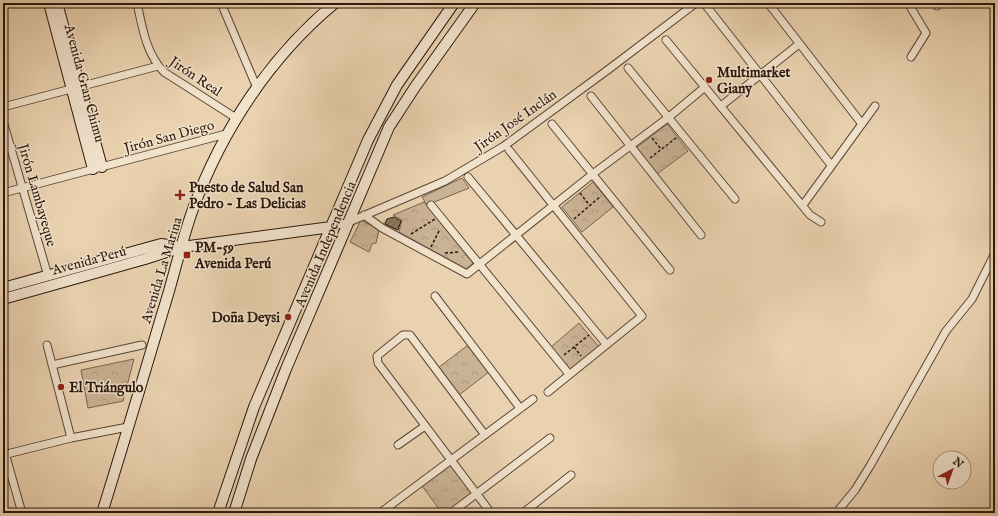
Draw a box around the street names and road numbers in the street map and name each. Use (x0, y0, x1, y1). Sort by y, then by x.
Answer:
street label: Avenida Gran Chimu (59, 21, 108, 144)
street label: Jirón Real (164, 52, 225, 101)
street label: Jirón José Inclán (469, 85, 561, 157)
street label: Jirón San Diego (120, 116, 217, 158)
street label: Jirón Lambayeque (13, 140, 61, 249)
street label: Avenida Independencia (291, 178, 361, 311)
street label: Avenida La Marina (137, 214, 187, 327)
street label: Avenida Perú (49, 242, 128, 280)

